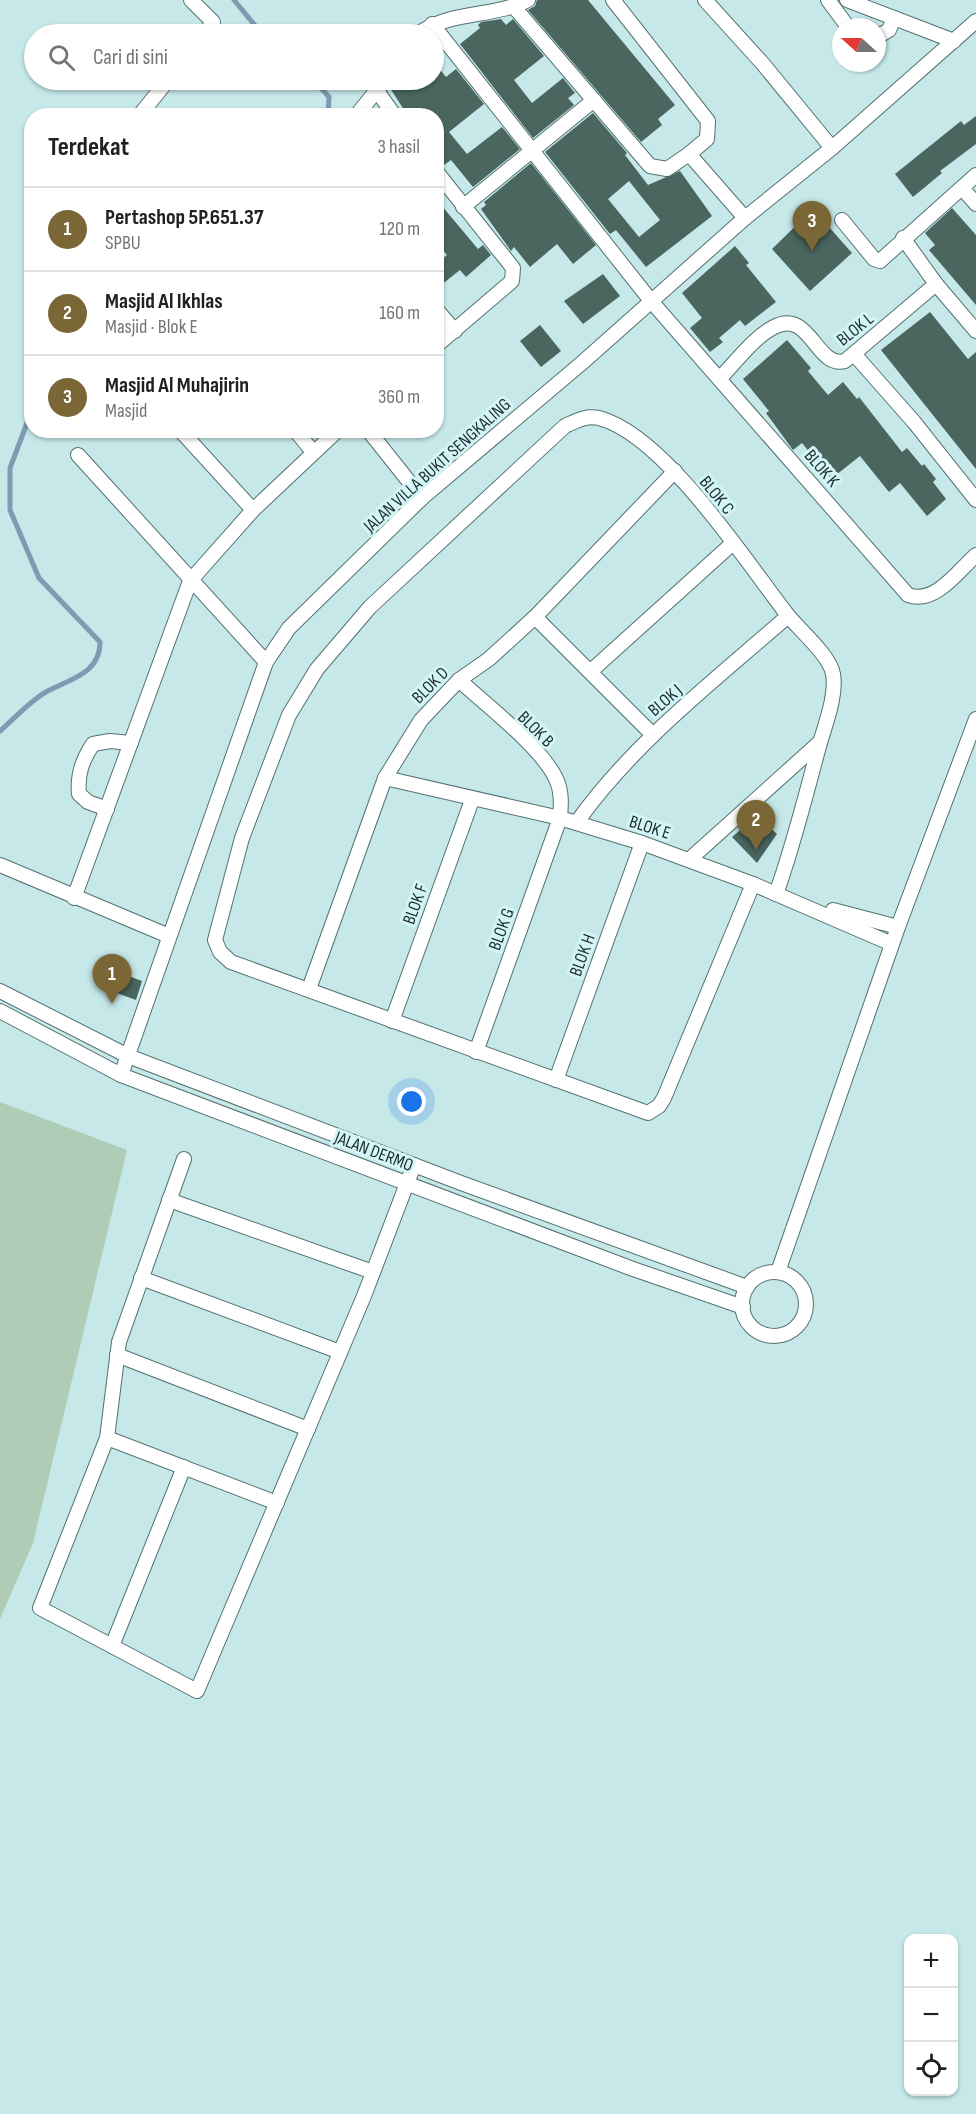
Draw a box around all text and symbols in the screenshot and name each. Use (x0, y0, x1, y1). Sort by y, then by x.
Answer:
north arrow (832, 18, 886, 72)
search box (24, 24, 444, 90)
icon: search (45, 41, 78, 74)
text: Cari di sini (93, 44, 168, 71)
text: Terdekat (48, 132, 129, 163)
text: 3 hasil (378, 135, 420, 159)
pin: 3 (792, 202, 832, 251)
text: Pertashop 5P.651.37 (105, 204, 263, 231)
text: 1 (64, 217, 71, 241)
text: 120 m (380, 217, 420, 241)
text: SPBU (105, 231, 141, 255)
text: Masjid Al Ikhlas (105, 288, 223, 315)
text: 2 (63, 301, 72, 325)
text: 160 m (379, 301, 420, 325)
street label: BLOK L (833, 308, 878, 350)
text: Masjid · Blok E (105, 315, 198, 339)
text: Masjid Al Muhajirin (105, 372, 249, 399)
text: 3 (63, 385, 72, 409)
text: 360 m (378, 385, 420, 409)
street label: JALAN VILLA BUKIT SENGKALING (359, 394, 515, 537)
text: Masjid (105, 399, 147, 423)
street label: BLOK K (800, 445, 844, 492)
street label: BLOK C (695, 472, 738, 519)
street label: BLOK D (408, 663, 453, 708)
street label: BLOK J (644, 680, 687, 721)
street label: BLOK B (513, 707, 558, 752)
pin: 2 (736, 800, 776, 850)
street label: BLOK E (627, 811, 673, 844)
street label: BLOK F (399, 881, 432, 927)
street label: BLOK G (484, 905, 519, 953)
street label: BLOK H (565, 931, 600, 979)
pin: 1 (92, 954, 132, 1004)
your location (397, 1087, 426, 1116)
street label: JALAN DERMO (331, 1127, 416, 1176)
map controls (904, 1934, 958, 2096)
button: + (904, 1934, 958, 1988)
button: − (904, 1988, 958, 2042)
button: locate (904, 2042, 958, 2096)

